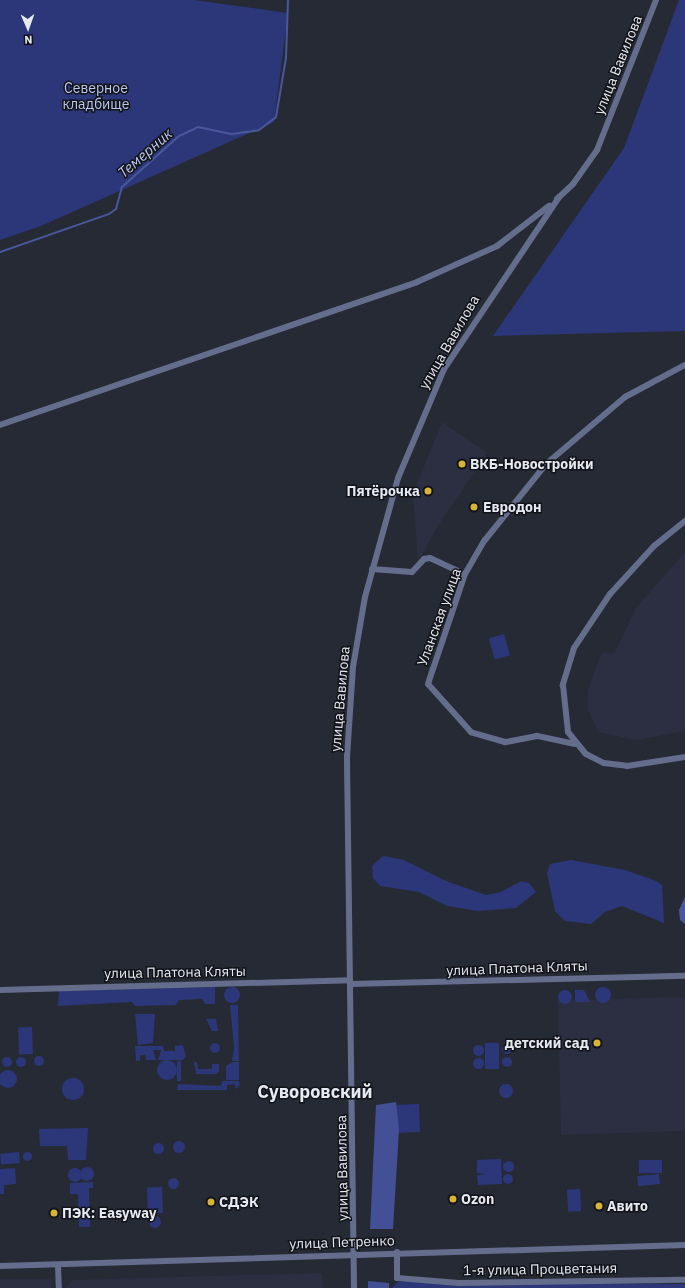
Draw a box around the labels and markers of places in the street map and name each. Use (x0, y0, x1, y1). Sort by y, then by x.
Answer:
place label: ВКБ-Новостройки (470, 456, 594, 472)
marker: ВКБ-Новостройки (457, 459, 467, 469)
place label: Пятёрочка (347, 483, 420, 499)
marker: Пятёрочка (423, 486, 433, 496)
place label: Евродон (483, 499, 542, 515)
marker: Евродон (468, 501, 480, 513)
place label: детский сад (505, 1035, 589, 1051)
marker: детский сад (592, 1038, 602, 1048)
place label: Ozon (461, 1191, 494, 1207)
place label: СДЭК (219, 1194, 258, 1210)
marker: Ozon (448, 1194, 458, 1204)
marker: СДЭК (206, 1197, 216, 1207)
place label: Авито (607, 1198, 648, 1214)
marker: Авито (594, 1201, 604, 1211)
place label: ПЭК: Easyway (62, 1205, 156, 1221)
marker: ПЭК: Easyway (49, 1208, 59, 1218)

